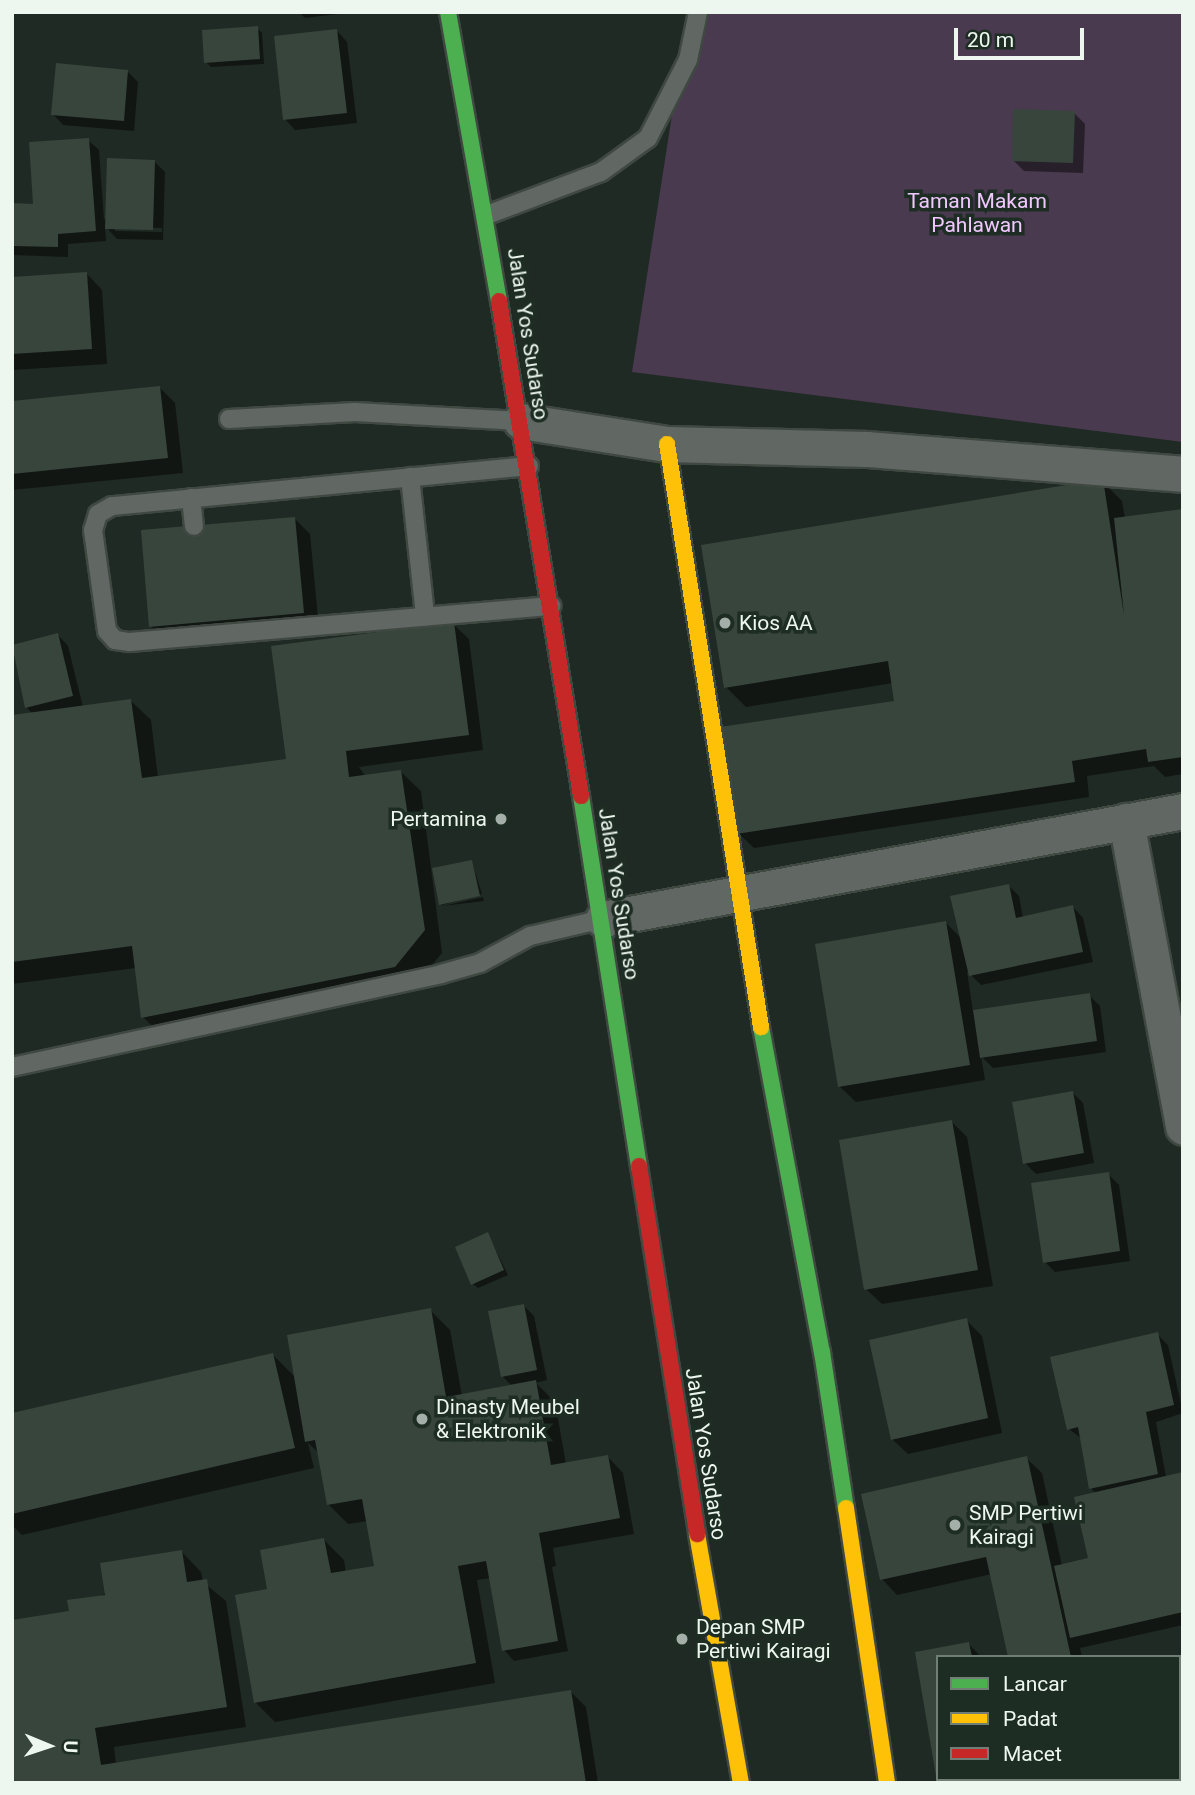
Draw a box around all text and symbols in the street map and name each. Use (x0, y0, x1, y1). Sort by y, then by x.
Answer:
scale bar (957, 14, 1086, 58)
text: 20 m (967, 28, 1014, 52)
park label: Taman Makam Pahlawan (907, 188, 1047, 238)
street label: Jalan Yos Sudarso (502, 246, 554, 422)
place label: Kios AA (739, 610, 813, 636)
marker: Kios AA (717, 615, 733, 631)
place label: Pertamina (390, 806, 487, 832)
street label: Jalan Yos Sudarso (593, 806, 645, 982)
marker: Pertamina (493, 811, 509, 827)
street label: Jalan Yos Sudarso (680, 1366, 732, 1542)
place label: Dinasty Meubel & Elektronik (436, 1394, 580, 1444)
marker: Dinasty Meubel & Elektronik (414, 1411, 430, 1427)
place label: SMP Pertiwi Kairagi (969, 1500, 1083, 1550)
marker: SMP Pertiwi Kairagi (947, 1517, 963, 1533)
place label: Depan SMP Pertiwi Kairagi (696, 1614, 831, 1664)
marker: Depan SMP Pertiwi Kairagi (674, 1631, 690, 1647)
legend (936, 1655, 1181, 1781)
text: Lancar (1003, 1672, 1067, 1696)
text: Padat (1003, 1707, 1058, 1731)
north arrow (14, 1711, 84, 1781)
text: U (59, 1740, 82, 1753)
text: Macet (1003, 1742, 1062, 1766)

